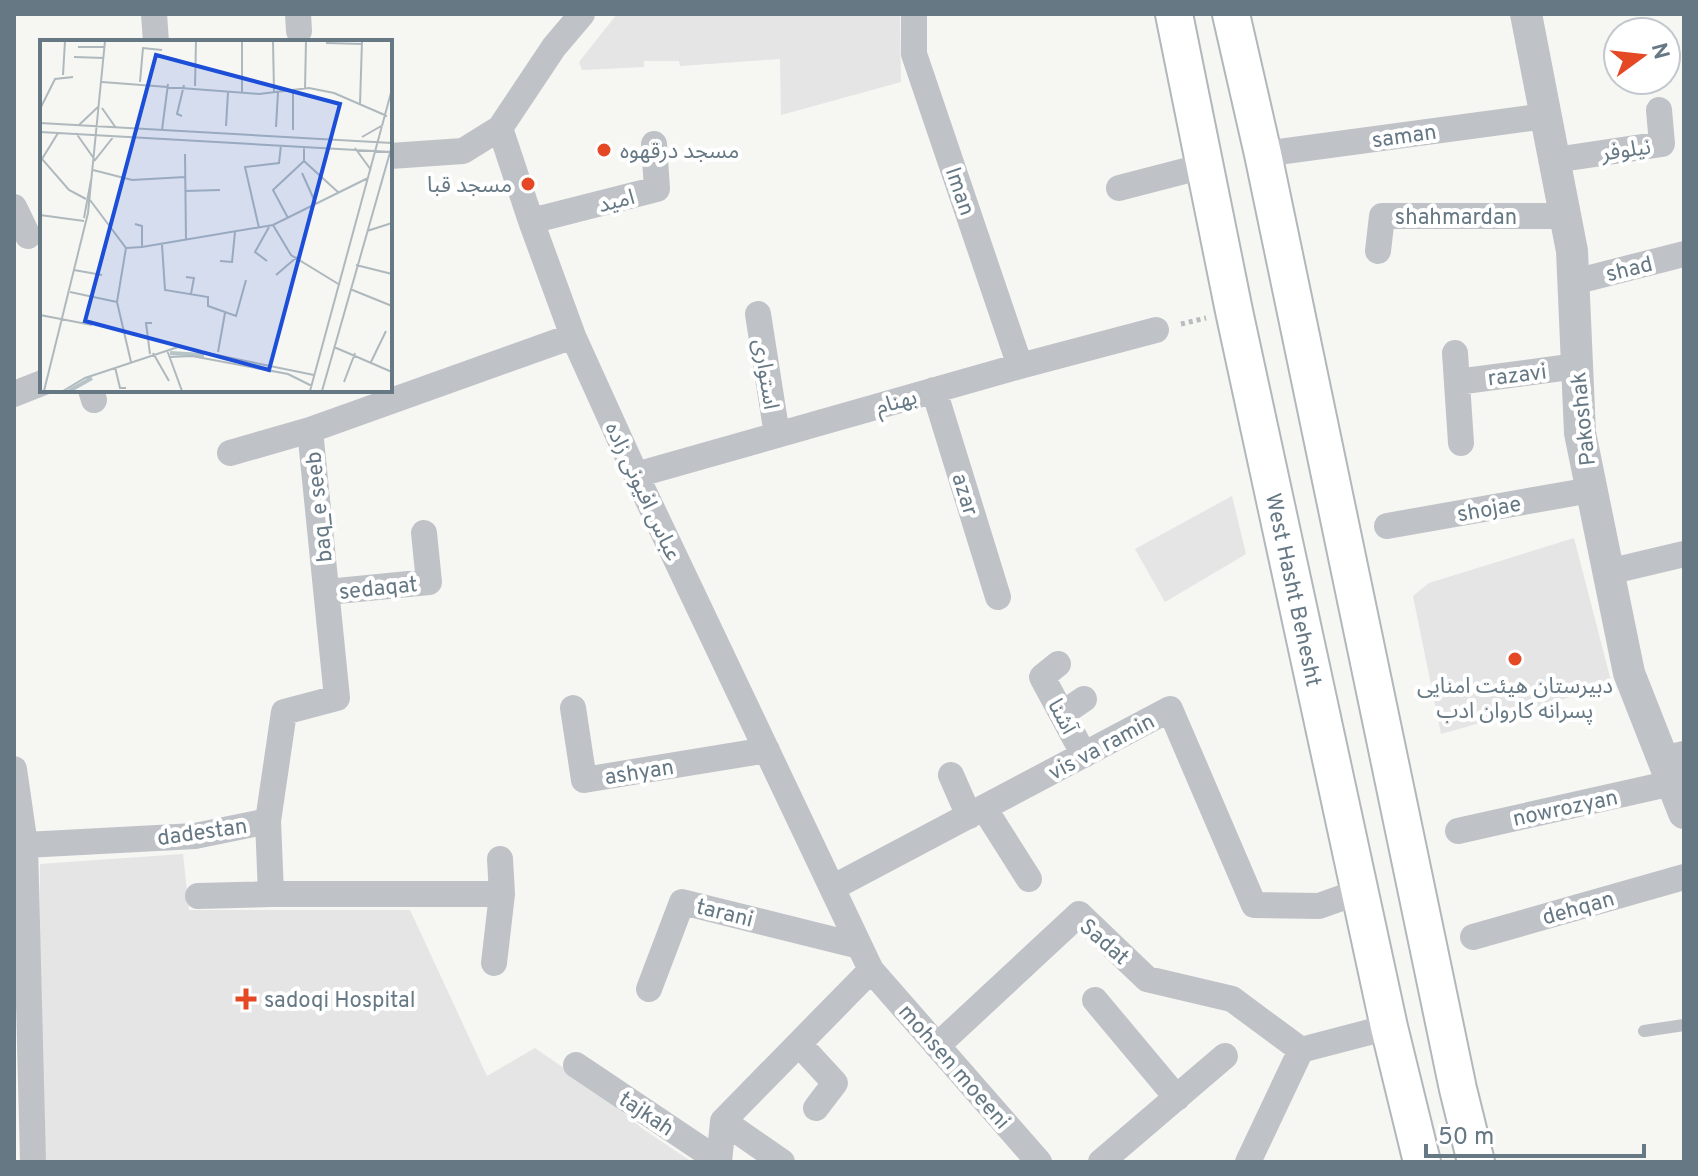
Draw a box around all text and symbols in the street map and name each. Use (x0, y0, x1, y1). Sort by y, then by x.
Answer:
north arrow (1602, 16, 1682, 96)
inset map (40, 40, 392, 392)
text: N (1644, 40, 1674, 63)
street label: saman (1370, 120, 1438, 155)
street label: نیلوفر (1599, 135, 1653, 168)
place label: مسجد درقهوه (620, 139, 739, 166)
marker: مسجد درقهوه (595, 141, 613, 159)
street label: Iman (938, 164, 979, 219)
place label: مسجد قبا (427, 173, 512, 200)
marker: مسجد قبا (519, 175, 537, 193)
street label: امید (596, 185, 638, 220)
street label: shahmardan (1395, 205, 1517, 232)
street label: shad (1603, 252, 1656, 289)
street label: استواری (746, 337, 783, 412)
street label: razavi (1486, 359, 1548, 393)
street label: Pakoshak (1566, 371, 1603, 467)
street label: بهنام (873, 385, 921, 423)
street label: عباس افیونی زاده (598, 418, 686, 566)
street label: baq_e seeb (301, 450, 340, 563)
street label: azar (944, 470, 983, 520)
street label: West Hasht Behesht (1258, 491, 1326, 689)
street label: shojae (1455, 492, 1524, 529)
street label: sedaqat (338, 572, 419, 607)
marker: دبیرستان هیئت امنایی پسرانه کاروان ادب (1506, 650, 1524, 668)
place label: دبیرستان هیئت امنایی پسرانه کاروان ادب (1417, 674, 1613, 726)
street label: آشنا (1040, 694, 1083, 741)
street label: vis va ramin (1044, 709, 1160, 787)
street label: ashyan (603, 755, 676, 792)
street label: nowrozyan (1510, 785, 1621, 834)
street label: dadestan (156, 814, 249, 853)
street label: dehqan (1540, 886, 1618, 933)
street label: tarani (693, 894, 756, 935)
street label: Sadat (1073, 914, 1134, 972)
marker: sadoqi Hospital (235, 988, 257, 1010)
place label: sadoqi Hospital (264, 988, 415, 1015)
street label: mohsen moeeni (891, 999, 1015, 1136)
street label: tajkah (613, 1087, 678, 1143)
scale bar (1426, 1108, 1644, 1158)
text: 50 m (1438, 1123, 1494, 1153)

